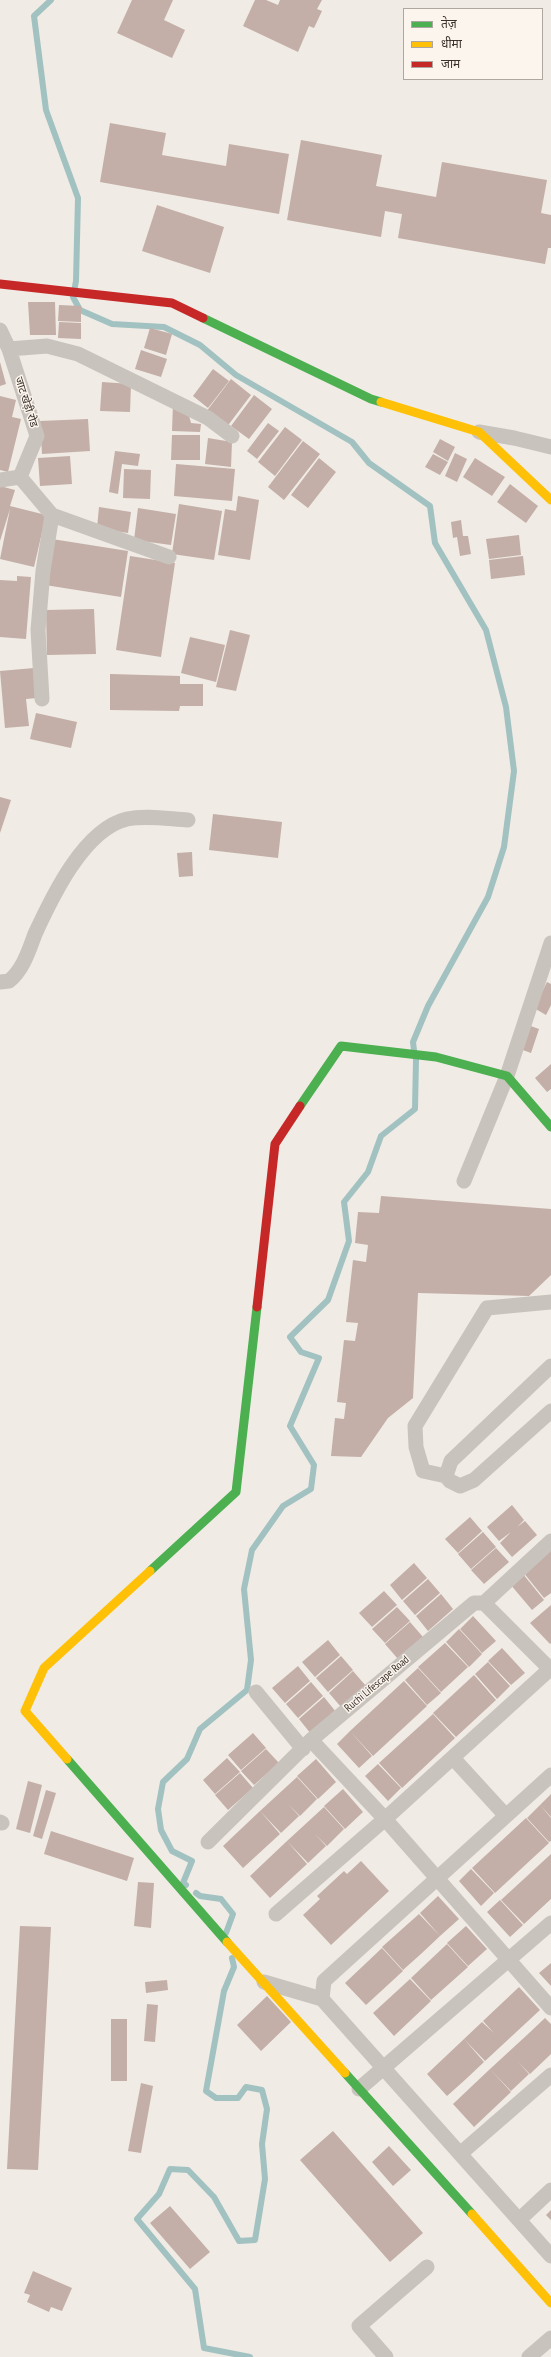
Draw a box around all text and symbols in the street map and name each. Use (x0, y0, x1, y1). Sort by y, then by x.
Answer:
legend (403, 8, 543, 80)
text: तेज़ (441, 16, 457, 31)
text: धीमा (441, 36, 462, 51)
text: जाम (441, 56, 460, 71)
street label: जाट खेड़ी रोड (12, 375, 40, 429)
street label: Ruchi Lifescape Road (342, 1653, 412, 1715)

